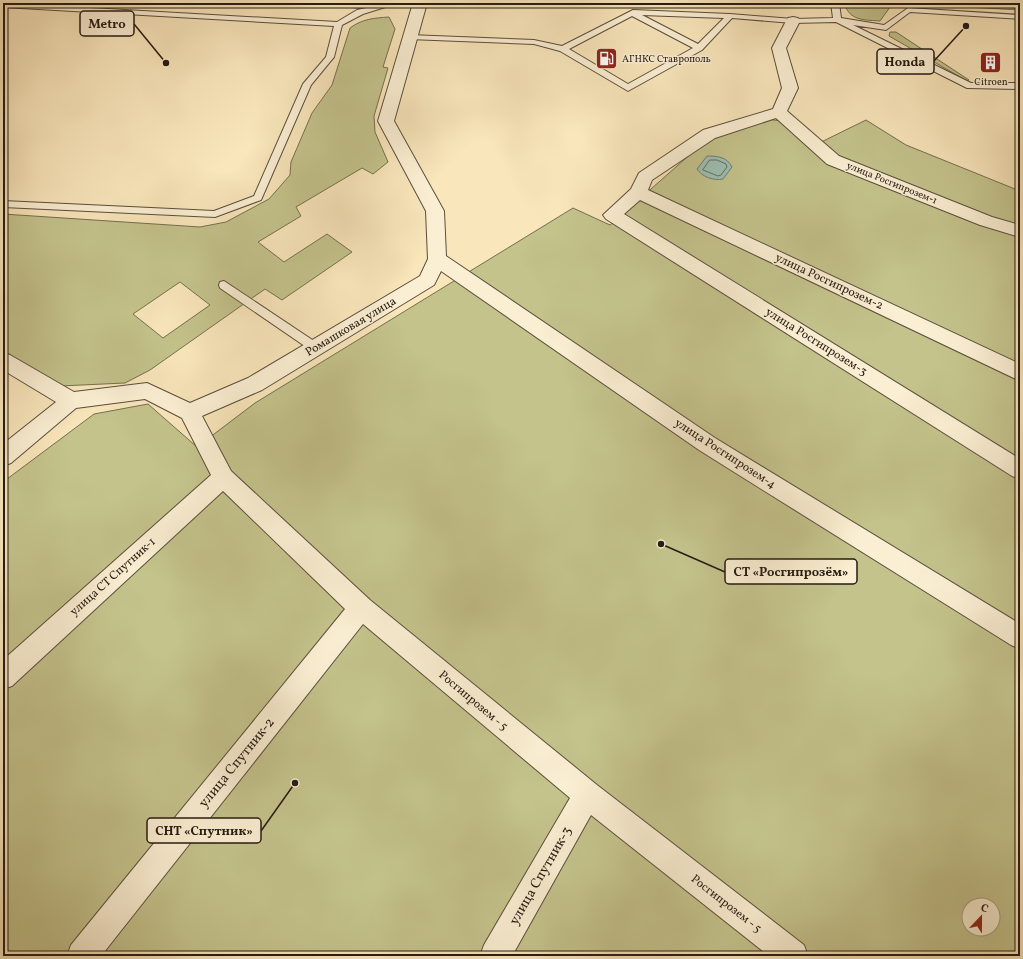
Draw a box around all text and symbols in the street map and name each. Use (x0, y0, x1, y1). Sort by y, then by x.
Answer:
callout: Metro (80, 11, 134, 36)
text: Metro (88, 16, 126, 34)
fuel station icon: АГНКС Ставрополь (594, 46, 620, 72)
callout: Honda (877, 49, 934, 74)
building icon: Citroen (978, 49, 1004, 75)
place label: АГНКС Ставрополь (622, 52, 711, 66)
text: Honda (885, 54, 925, 72)
place label: Citroen (974, 75, 1008, 89)
street label: улица Росгипрозем-1 (845, 158, 939, 208)
street label: улица Росгипрозем-2 (772, 250, 886, 314)
street label: Ромашковая улица (303, 293, 399, 361)
street label: улица Росгипрозем-3 (762, 304, 870, 380)
street label: улица Росгипрозем-4 (671, 415, 779, 493)
street label: улица СТ Спутник-1 (67, 534, 159, 620)
callout: СТ «Росгипрозём» (725, 559, 857, 584)
text: СТ «Росгипрозём» (733, 564, 849, 582)
street label: Росгипрозем - 5 (435, 667, 511, 735)
street label: улица Спутник-2 (195, 714, 279, 812)
callout: СНТ «Спутник» (147, 818, 261, 843)
text: СНТ «Спутник» (155, 823, 253, 841)
street label: улица Спутник-3 (505, 823, 577, 929)
street label: Росгипрозем - 5 (687, 871, 765, 937)
north arrow (961, 897, 1001, 937)
text: С (978, 901, 990, 917)

